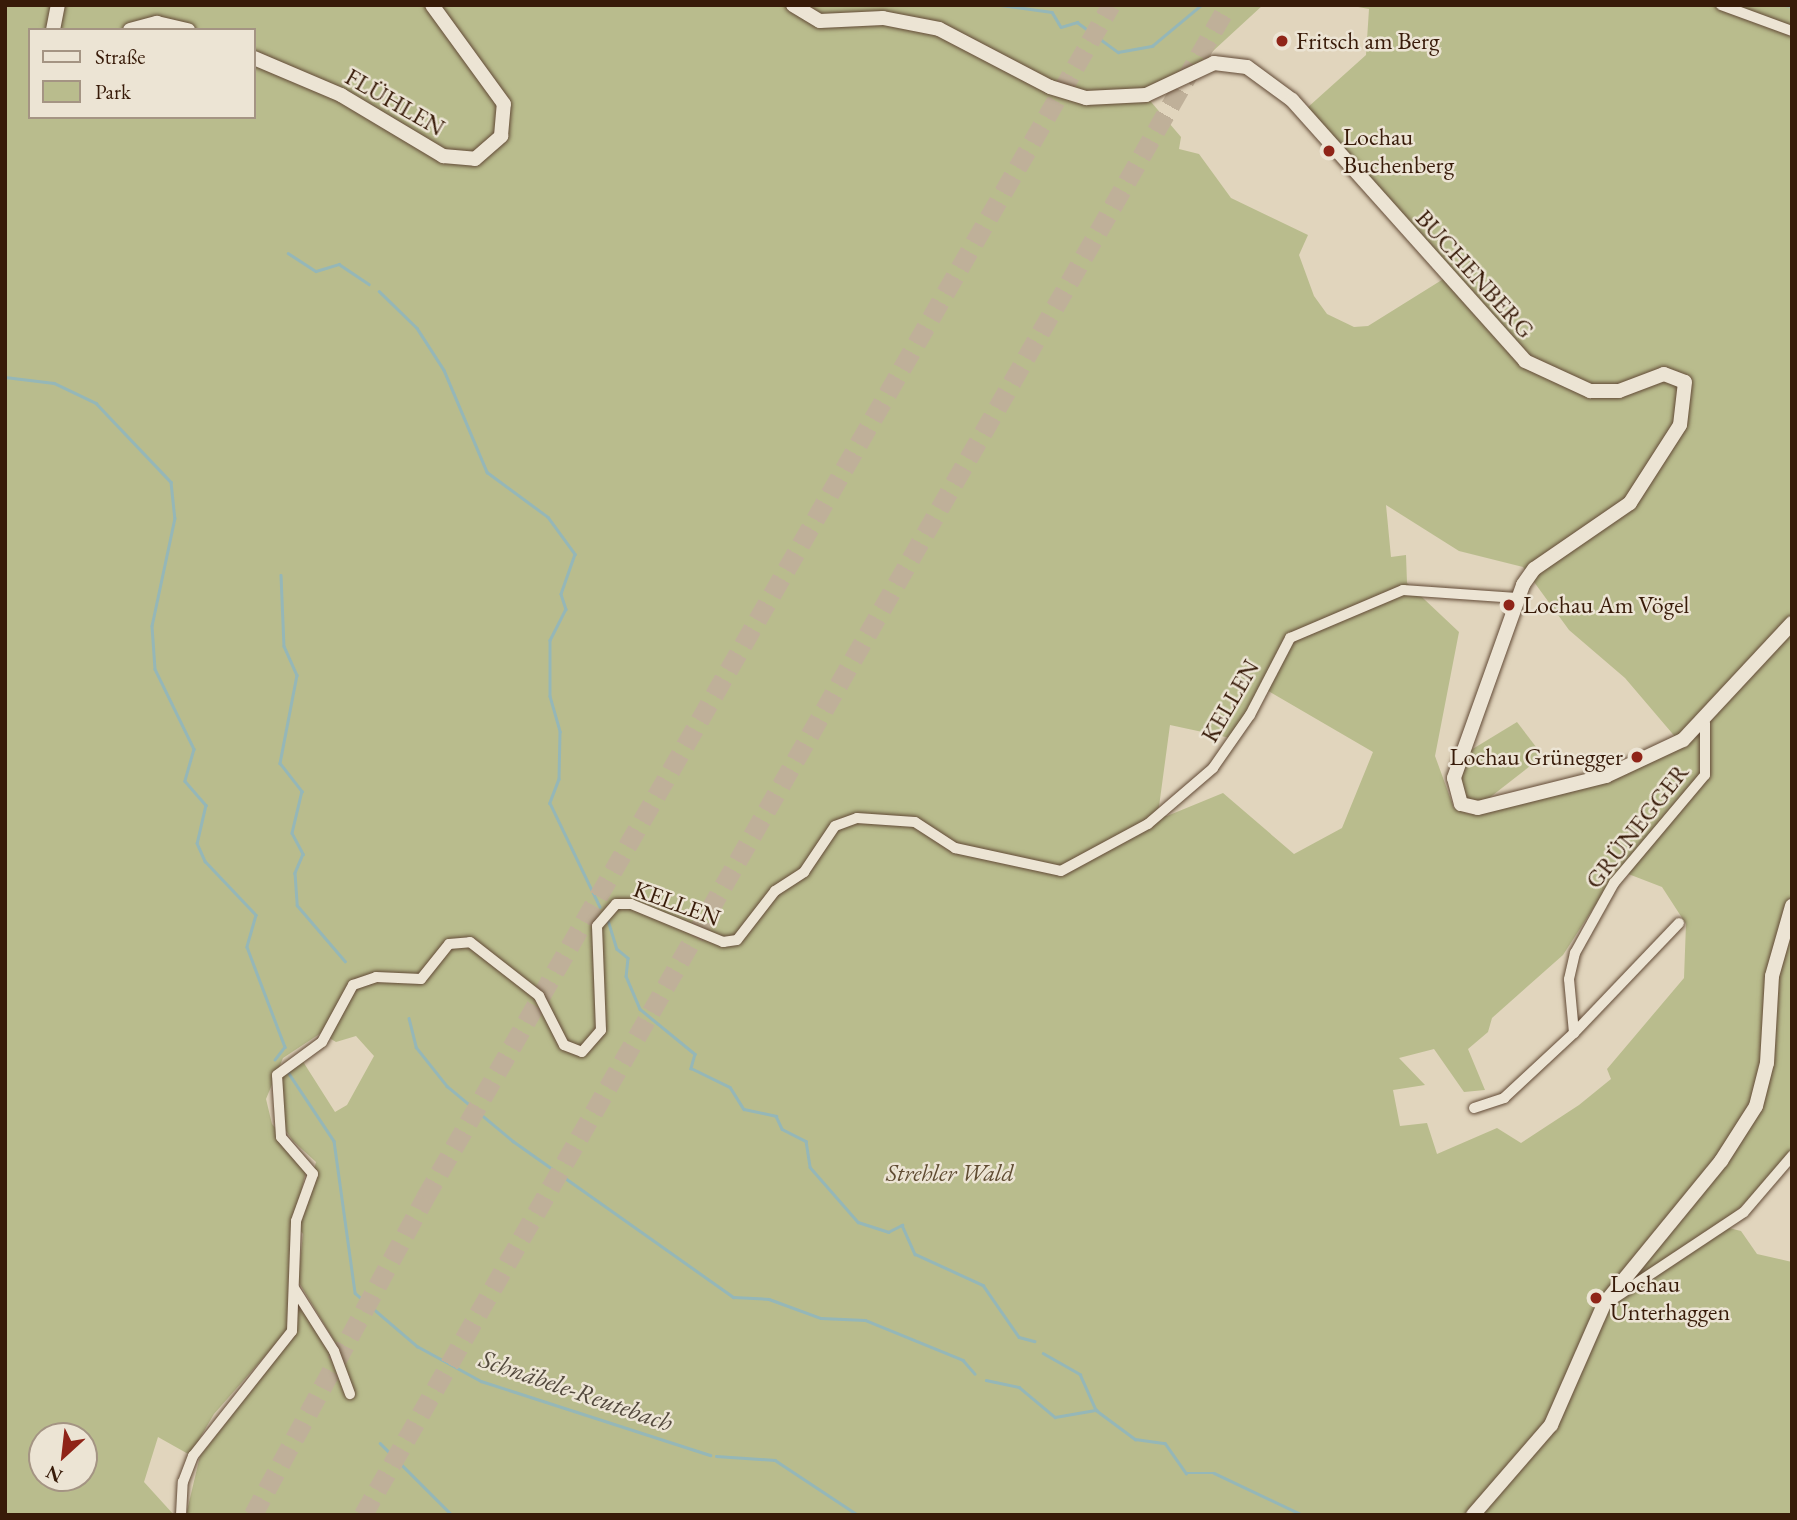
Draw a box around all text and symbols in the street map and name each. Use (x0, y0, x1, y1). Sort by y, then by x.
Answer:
place label: Fritsch am Berg (1296, 27, 1439, 55)
legend (28, 28, 256, 119)
marker: Fritsch am Berg (1274, 33, 1290, 49)
text: Straße (95, 43, 146, 70)
street label: FLÜHLEN (340, 62, 450, 142)
text: Park (95, 78, 131, 105)
place label: Lochau Buchenberg (1343, 123, 1454, 179)
marker: Lochau Buchenberg (1321, 143, 1337, 159)
street label: BUCHENBERG (1410, 204, 1540, 344)
place label: Lochau Am Vögel (1523, 591, 1689, 619)
marker: Lochau Am Vögel (1501, 597, 1517, 613)
street label: KELLEN (1195, 655, 1265, 747)
place label: Lochau Grünegger (1450, 743, 1623, 771)
marker: Lochau Grünegger (1629, 749, 1645, 765)
street label: GRÜNEGGER (1579, 758, 1695, 894)
street label: KELLEN (630, 874, 724, 932)
park label: Strehler Wald (886, 1159, 1014, 1187)
place label: Lochau Unterhaggen (1610, 1270, 1730, 1326)
marker: Lochau Unterhaggen (1588, 1290, 1604, 1306)
water label: Schnäbele-Reutebach (475, 1343, 677, 1439)
north arrow (28, 1422, 98, 1492)
text: N (42, 1460, 67, 1489)

